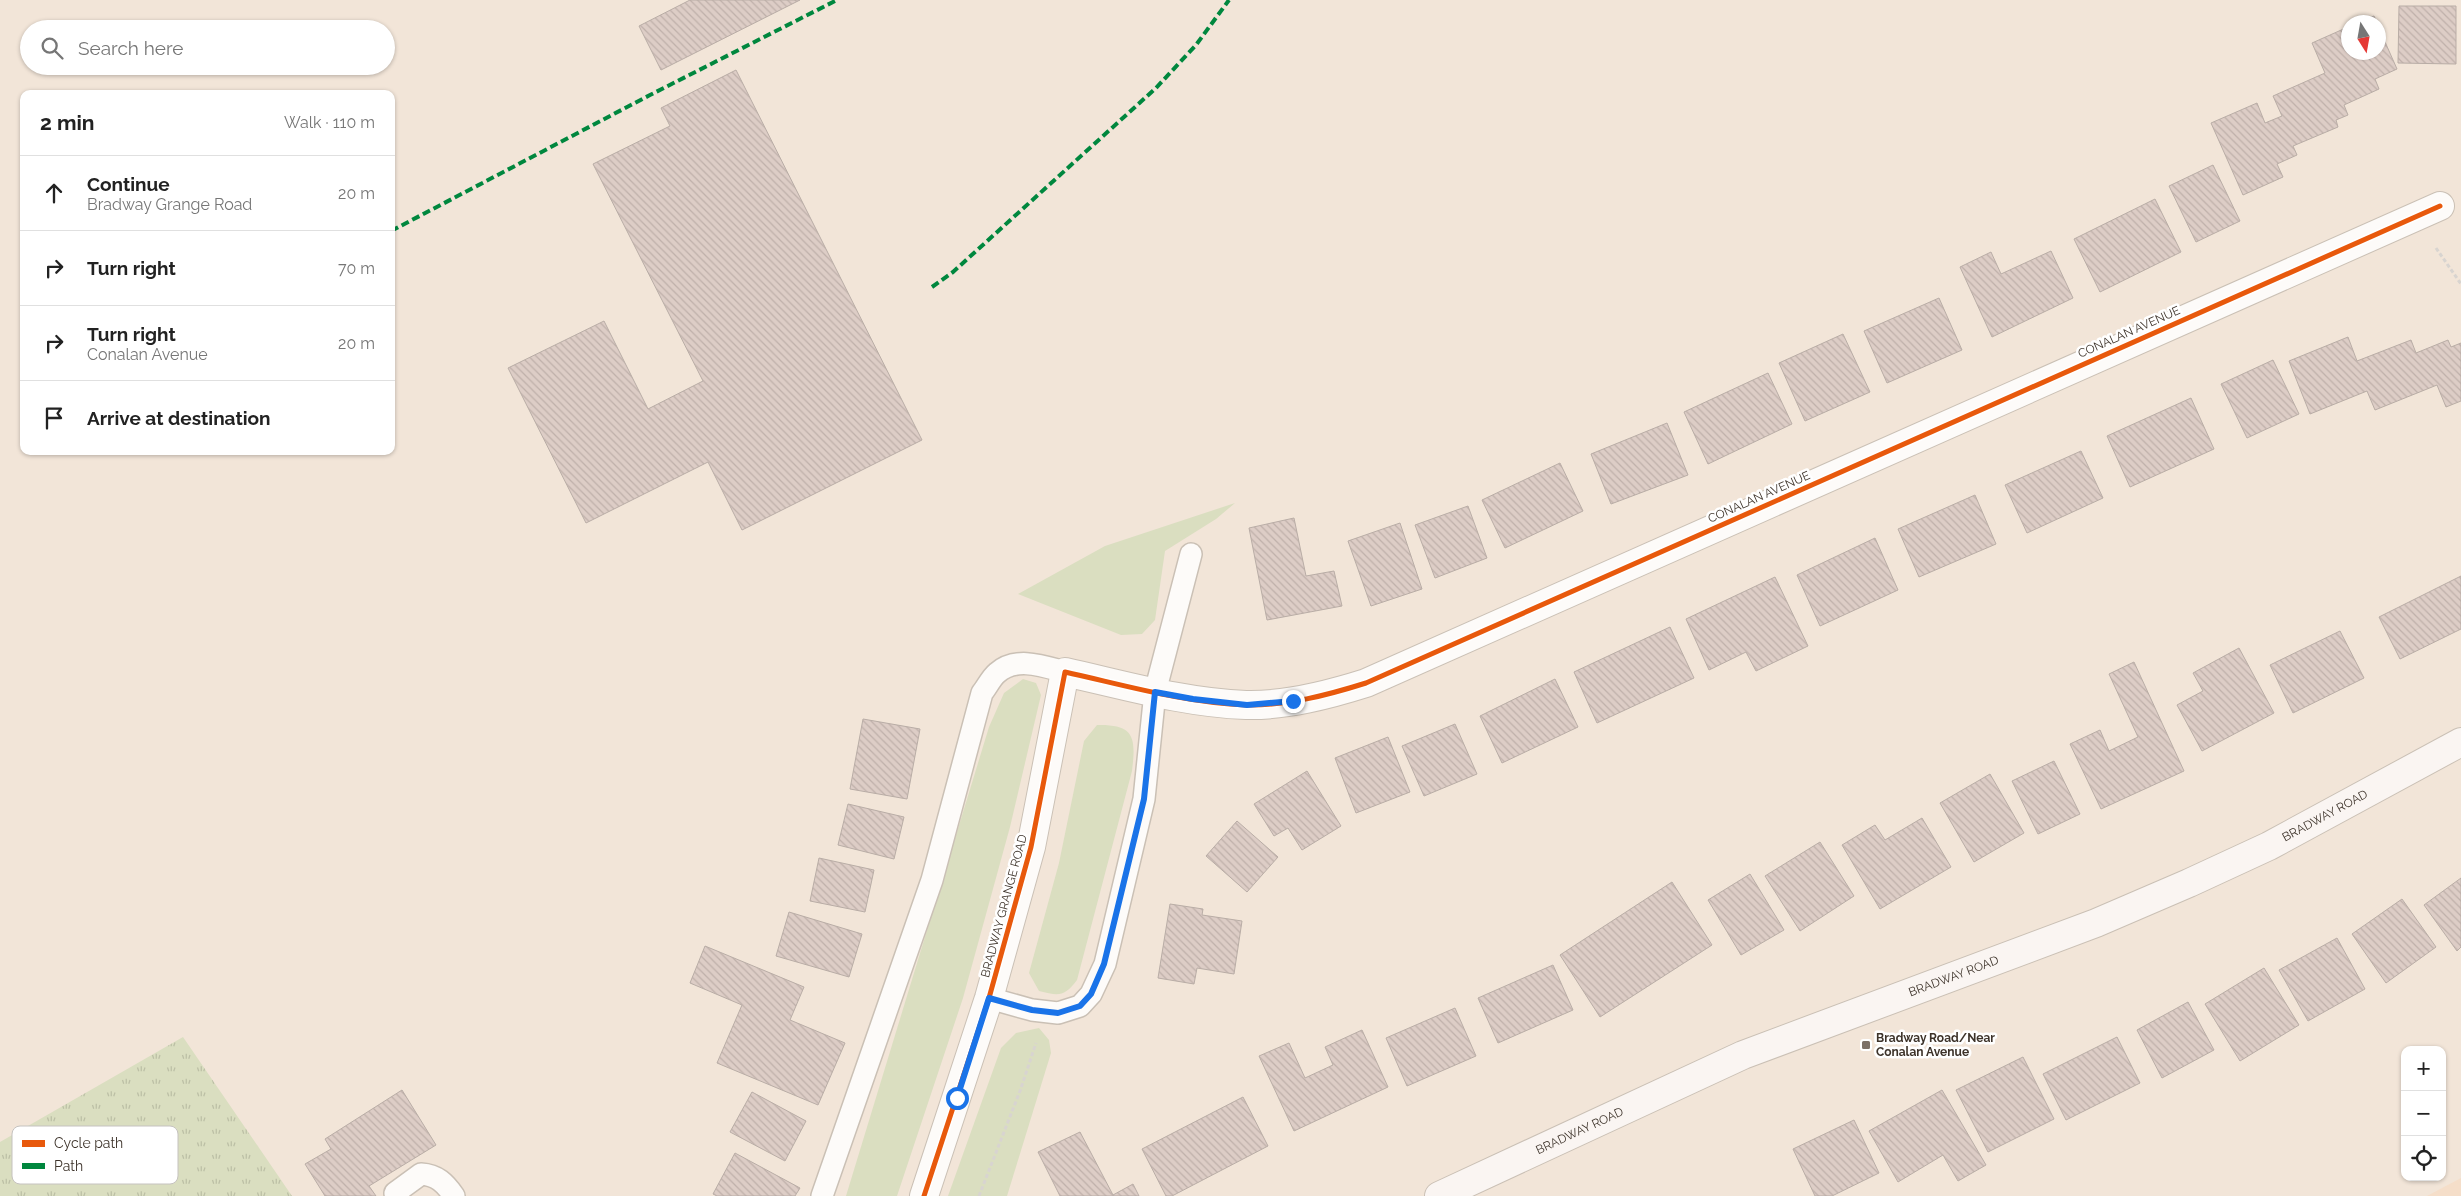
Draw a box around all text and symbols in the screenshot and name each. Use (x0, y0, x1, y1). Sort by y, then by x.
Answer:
north arrow (2341, 15, 2386, 60)
search box (20, 20, 395, 75)
icon: search (38, 34, 66, 62)
text: Search here (78, 37, 184, 59)
text: 2 min (40, 110, 94, 135)
text: Walk · 110 m (284, 113, 375, 132)
text: Continue (87, 173, 170, 195)
icon: ahead (40, 179, 68, 207)
text: 20 m (338, 184, 375, 203)
text: Bradway Grange Road (87, 195, 252, 214)
icon: right (40, 254, 68, 282)
text: Turn right (87, 257, 176, 279)
text: 70 m (338, 259, 375, 278)
street label: CONALAN AVENUE (2076, 303, 2182, 361)
text: Turn right (87, 323, 176, 345)
icon: right (40, 329, 68, 357)
text: 20 m (338, 334, 375, 353)
text: Conalan Avenue (87, 345, 208, 364)
icon: arrive (40, 404, 68, 432)
text: Arrive at destination (87, 407, 271, 429)
street label: CONALAN AVENUE (1706, 468, 1812, 526)
route end (1282, 690, 1305, 713)
street label: BRADWAY ROAD (2280, 787, 2370, 844)
street label: BRADWAY GRANGE ROAD (978, 833, 1030, 979)
street label: BRADWAY ROAD (1907, 953, 2001, 999)
place label: Bradway Road/Near Conalan Avenue (1876, 1031, 1995, 1059)
marker: Bradway Road/Near Conalan Avenue (1860, 1039, 1872, 1051)
map controls (2401, 1046, 2446, 1181)
button: + (2401, 1046, 2446, 1091)
route start (946, 1087, 969, 1110)
button: − (2401, 1091, 2446, 1136)
street label: BRADWAY ROAD (1534, 1104, 1626, 1157)
legend (12, 1126, 178, 1184)
text: Cycle path (54, 1135, 123, 1151)
button: locate (2401, 1136, 2446, 1181)
text: Path (54, 1158, 83, 1174)

